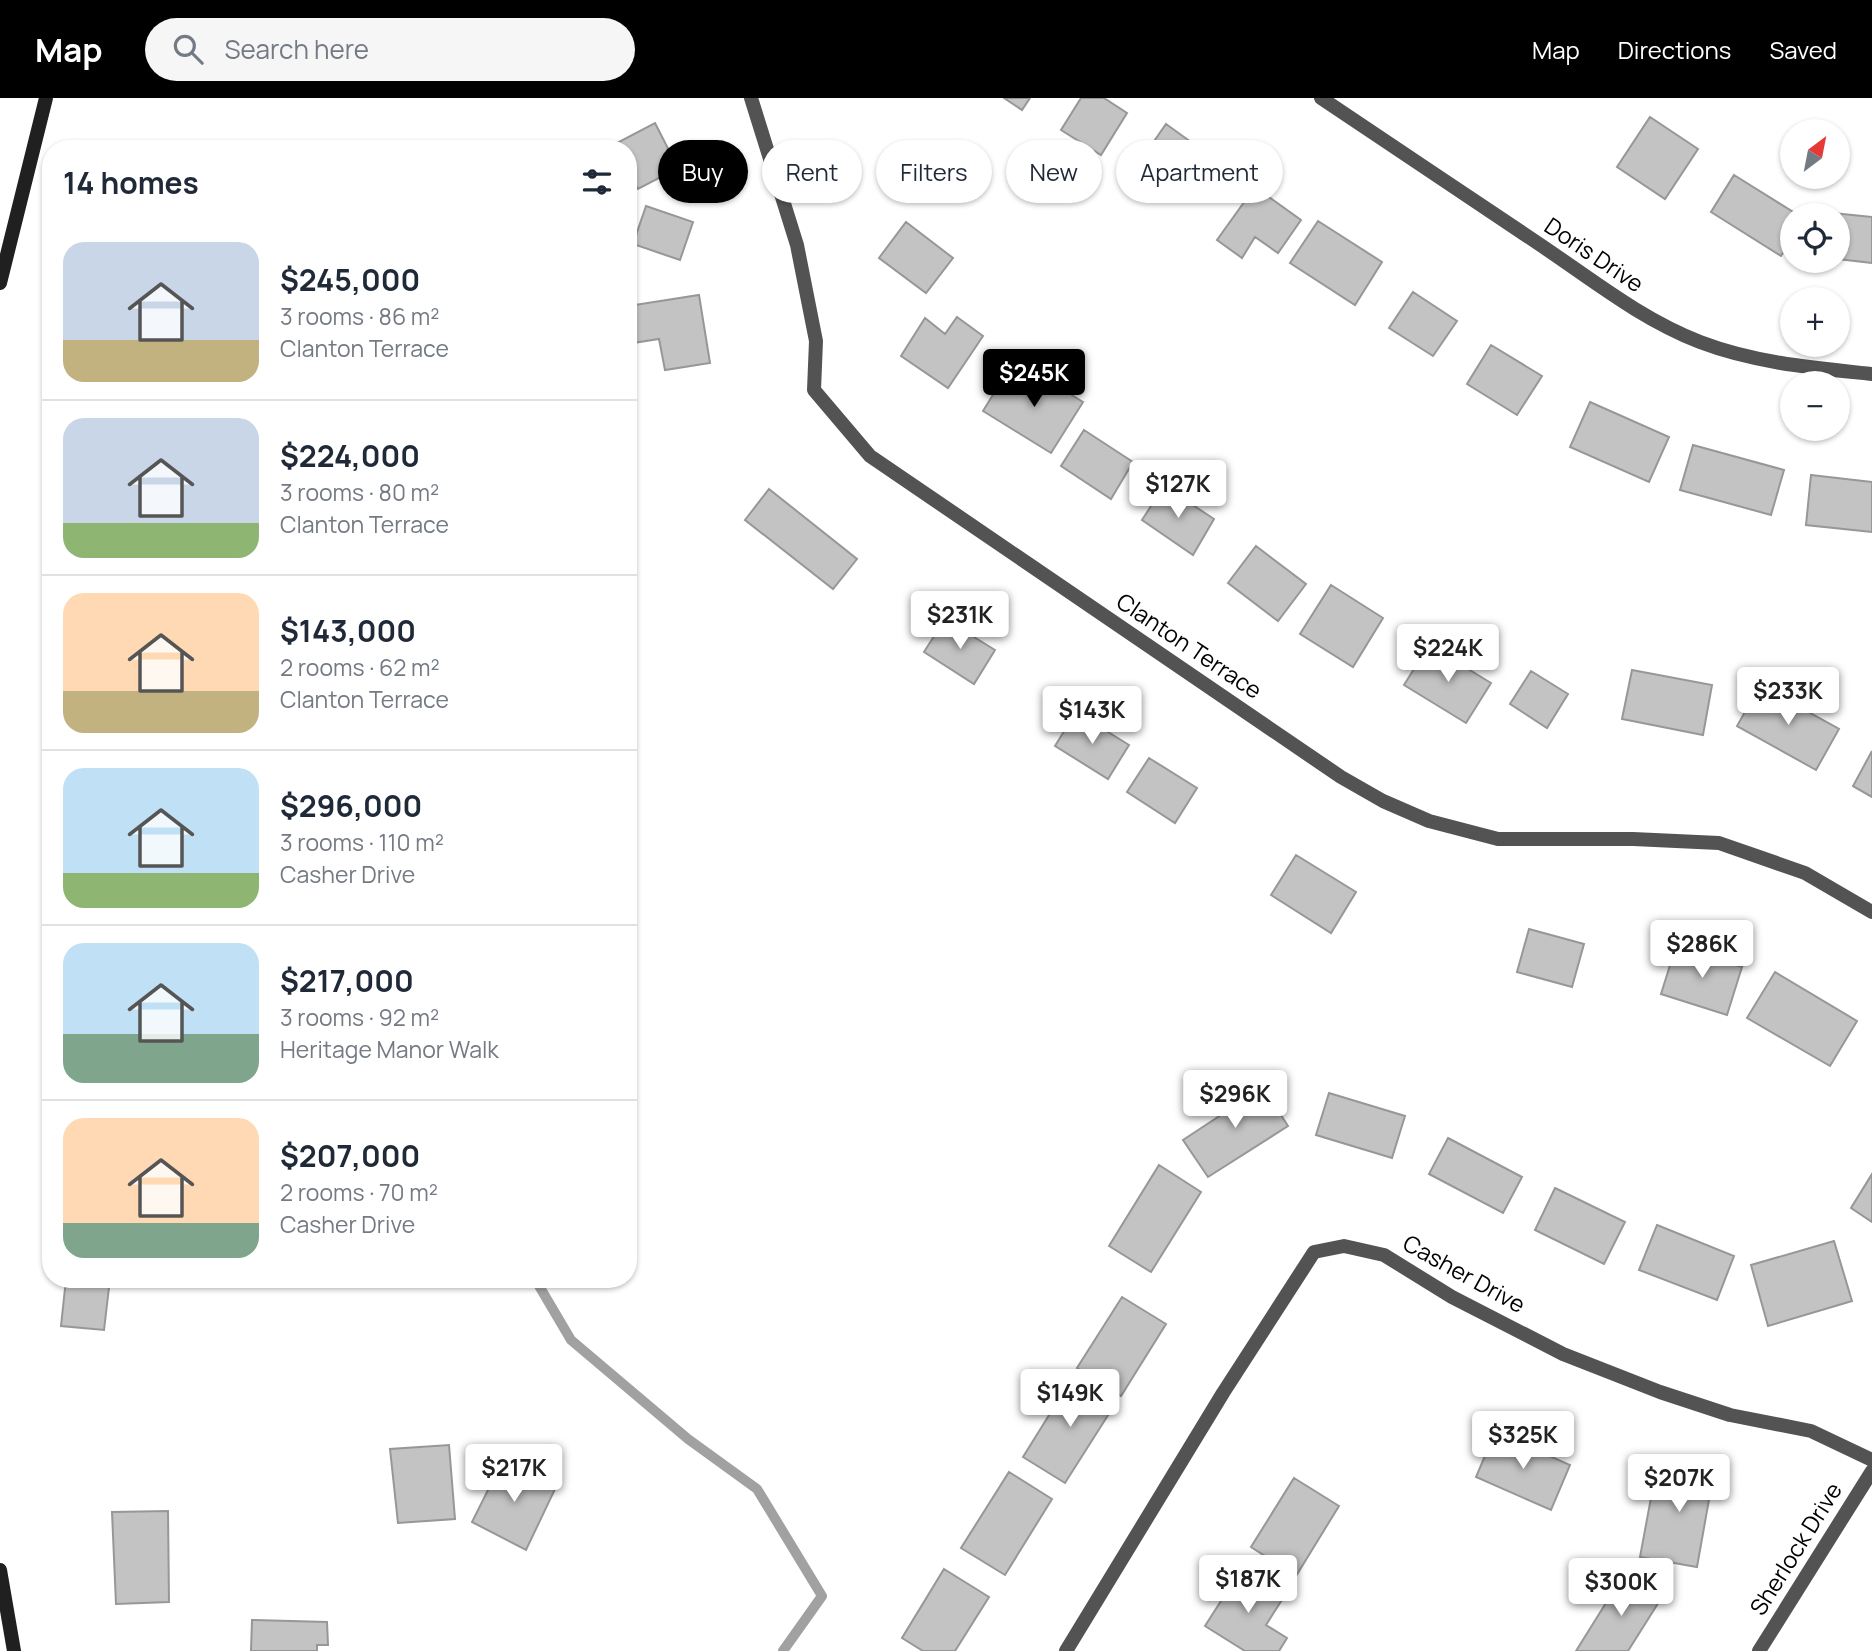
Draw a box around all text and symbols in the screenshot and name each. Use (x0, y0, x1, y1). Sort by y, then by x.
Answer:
search box (145, 18, 635, 81)
text: Map (35, 27, 103, 72)
icon: search (169, 30, 207, 68)
text: Search here (225, 31, 369, 67)
text: Map (1532, 33, 1580, 66)
text: Directions (1618, 33, 1731, 66)
text: Saved (1769, 33, 1837, 66)
north arrow (1780, 119, 1850, 189)
map controls (1780, 119, 1850, 441)
chip: Buy (658, 140, 748, 203)
chip: Rent (762, 140, 862, 203)
chip: Filters (876, 140, 992, 203)
chip: New (1006, 140, 1102, 203)
chip: Apartment (1116, 140, 1283, 203)
text: 14 homes (63, 162, 199, 203)
icon: filters (578, 163, 616, 201)
button: locate (1780, 203, 1850, 273)
street label: Doris Drive (1539, 209, 1650, 299)
text: $245,000 (280, 259, 420, 300)
icon: home (119, 270, 203, 354)
button: + (1780, 287, 1850, 357)
text: 3 rooms · 86 m² (280, 300, 440, 332)
text: Clanton Terrace (280, 332, 449, 364)
pin: $245K (985, 350, 1083, 409)
text: $245K (999, 356, 1069, 388)
button: − (1780, 371, 1850, 441)
text: $224,000 (280, 435, 420, 476)
icon: home (119, 446, 203, 530)
pin: $127K (1129, 460, 1227, 520)
text: $127K (1145, 467, 1211, 499)
text: 3 rooms · 80 m² (280, 476, 439, 508)
text: Clanton Terrace (280, 508, 449, 540)
street label: Clanton Terrace (1111, 585, 1269, 706)
pin: $231K (911, 592, 1009, 651)
text: $231K (927, 598, 993, 630)
text: $143,000 (280, 610, 416, 651)
icon: home (119, 621, 203, 705)
pin: $224K (1399, 624, 1497, 684)
text: $224K (1413, 631, 1483, 663)
text: 2 rooms · 62 m² (280, 651, 440, 683)
pin: $233K (1739, 668, 1837, 727)
text: $233K (1753, 674, 1823, 706)
text: Clanton Terrace (280, 683, 449, 715)
pin: $143K (1043, 686, 1141, 746)
text: $143K (1059, 693, 1125, 725)
text: $296,000 (280, 785, 422, 826)
icon: home (119, 796, 203, 880)
text: 3 rooms · 110 m² (280, 826, 444, 858)
text: Casher Drive (280, 858, 415, 890)
pin: $286K (1653, 920, 1751, 980)
text: $286K (1666, 927, 1738, 959)
text: $217,000 (280, 960, 414, 1001)
icon: home (119, 971, 203, 1055)
text: 3 rooms · 92 m² (280, 1001, 439, 1033)
text: Heritage Manor Walk (280, 1033, 499, 1065)
pin: $296K (1186, 1070, 1284, 1130)
text: $296K (1199, 1077, 1271, 1109)
text: $207,000 (280, 1135, 420, 1176)
icon: home (119, 1146, 203, 1230)
text: 2 rooms · 70 m² (280, 1176, 438, 1208)
text: Casher Drive (280, 1208, 415, 1240)
street label: Casher Drive (1398, 1226, 1531, 1320)
pin: $149K (1021, 1370, 1119, 1429)
text: $149K (1036, 1376, 1104, 1408)
pin: $325K (1474, 1412, 1572, 1471)
text: $325K (1488, 1418, 1558, 1450)
pin: $217K (465, 1444, 563, 1504)
text: $217K (481, 1451, 547, 1483)
pin: $207K (1630, 1454, 1728, 1514)
text: $207K (1644, 1461, 1714, 1493)
street label: Sherlock Drive (1742, 1476, 1849, 1621)
pin: $187K (1199, 1556, 1297, 1615)
pin: $300K (1572, 1558, 1670, 1618)
text: $187K (1215, 1562, 1281, 1594)
text: $300K (1585, 1565, 1657, 1597)

